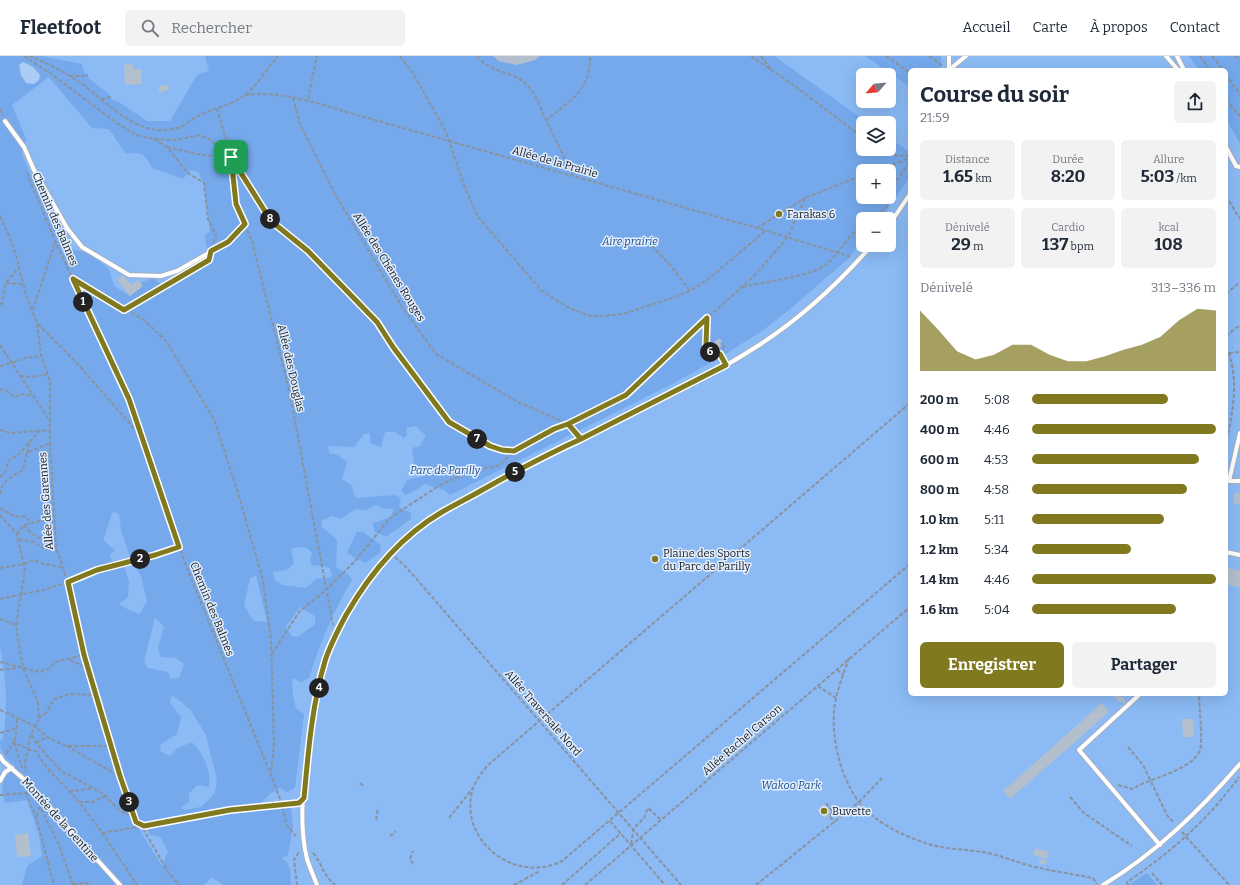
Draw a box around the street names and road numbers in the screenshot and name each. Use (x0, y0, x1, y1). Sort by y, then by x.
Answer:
street label: Allée de la Prairie (511, 144, 599, 180)
street label: Chemin des Balmes (29, 170, 81, 268)
street label: Allée des Chênes Rouges (350, 210, 428, 324)
street label: Allée des Douglas (275, 323, 307, 413)
street label: Allée des Garennes (36, 452, 56, 550)
street label: Chemin des Balmes (187, 560, 237, 658)
street label: Allée Traversale Nord (502, 667, 584, 759)
street label: Allée Rachel Carson (700, 702, 784, 778)
street label: Montée de la Gentine (19, 775, 101, 865)

